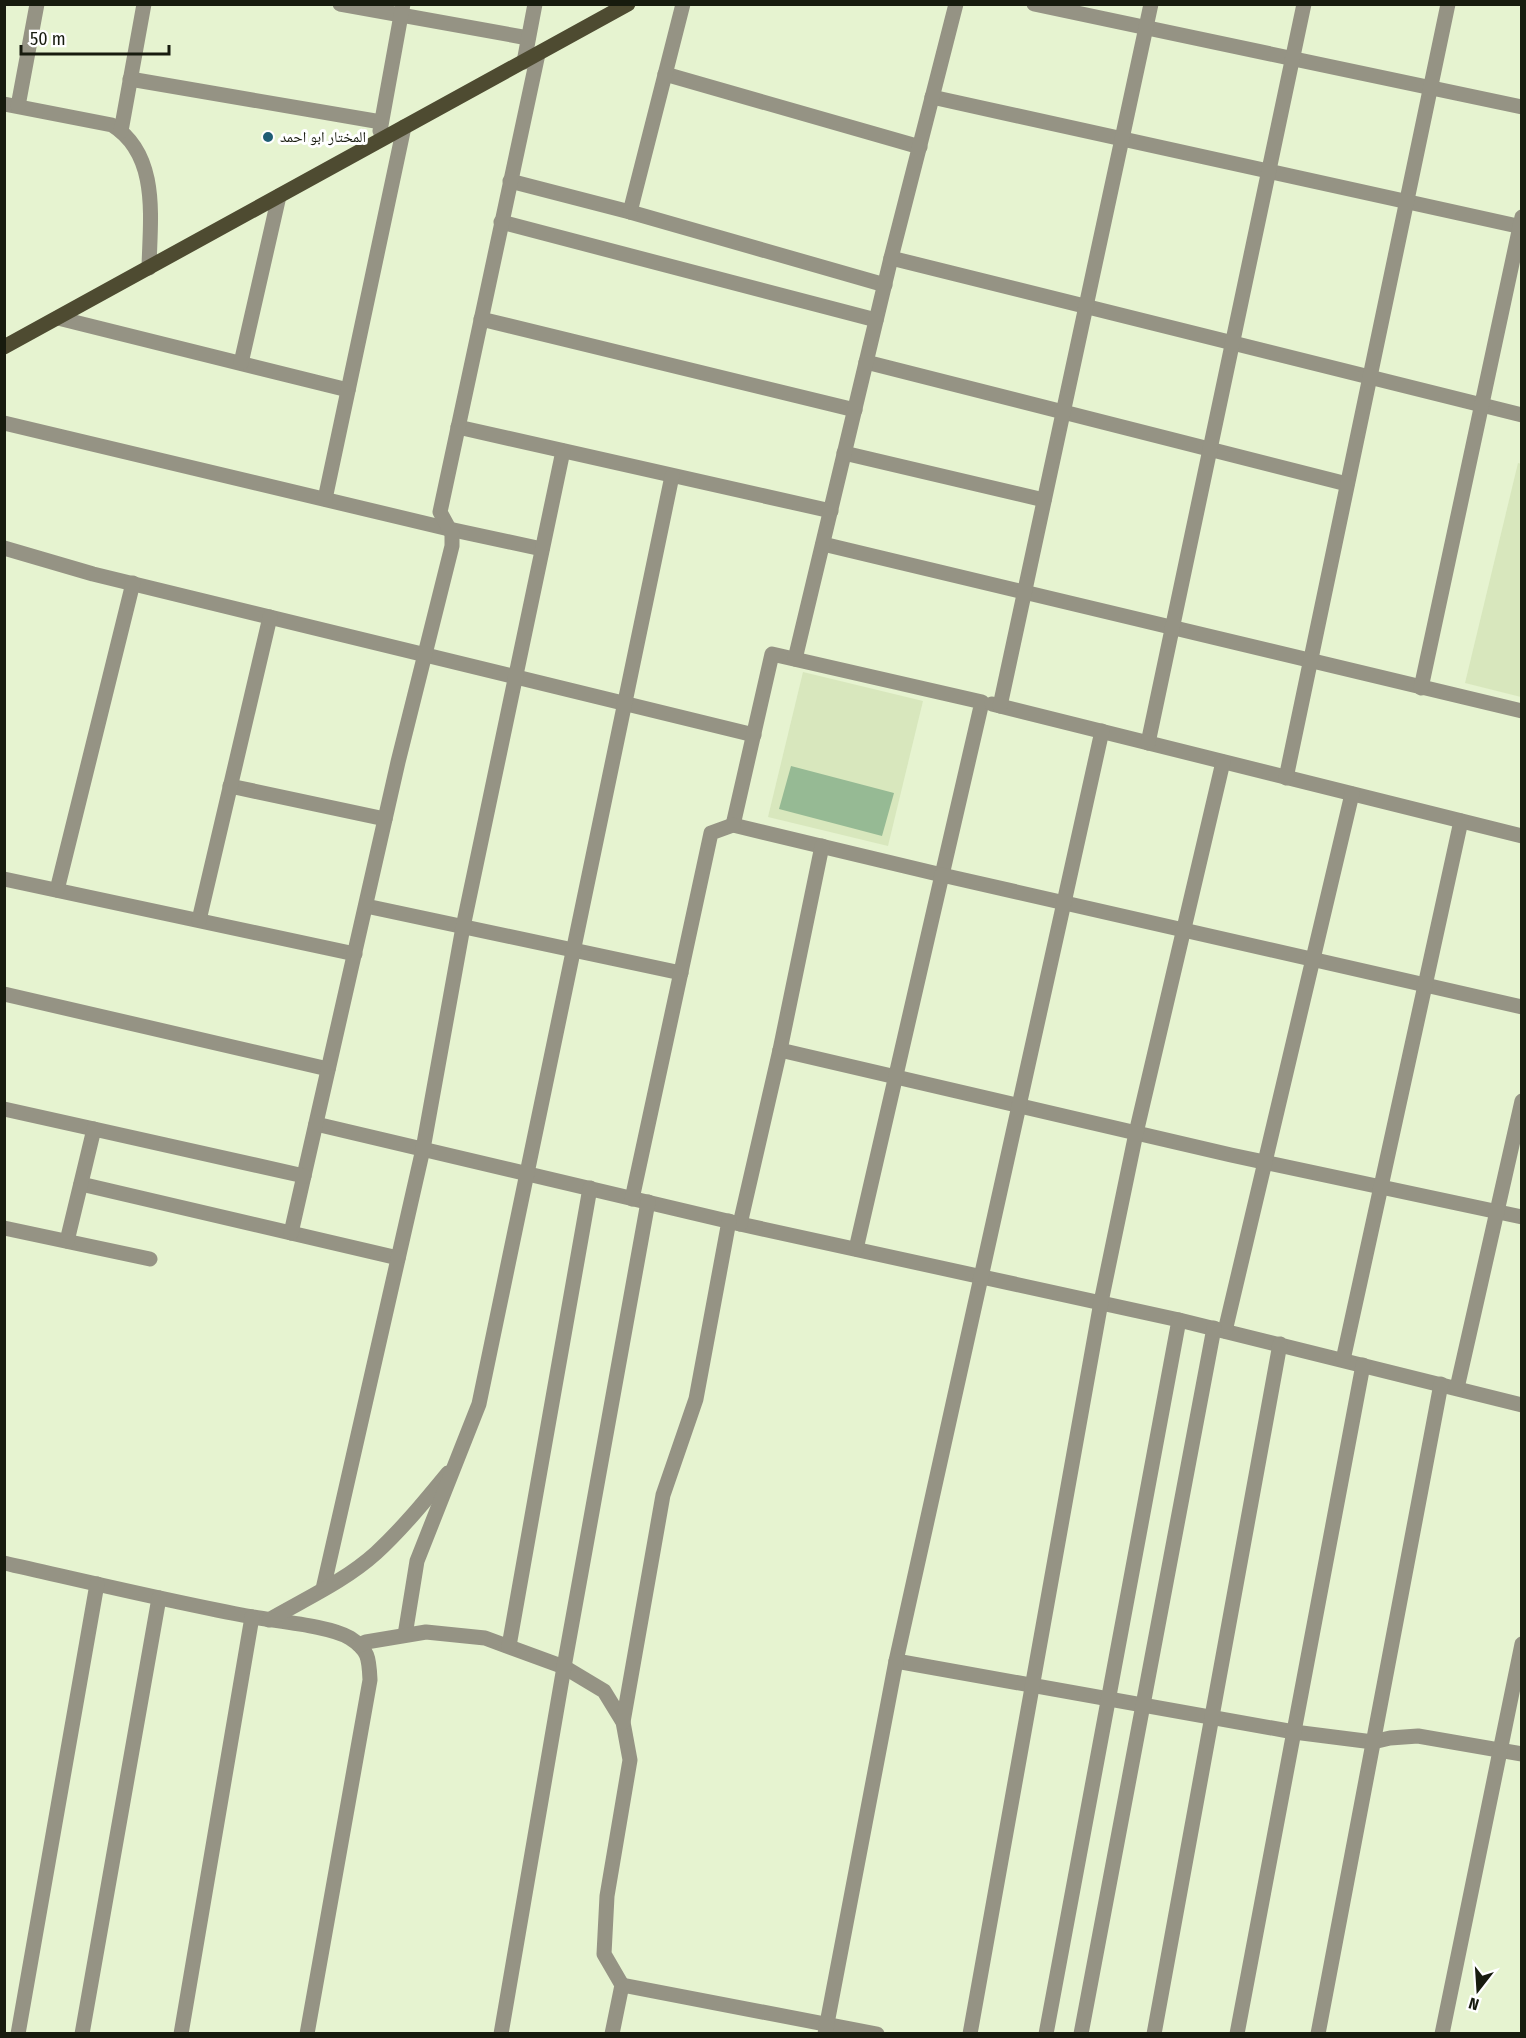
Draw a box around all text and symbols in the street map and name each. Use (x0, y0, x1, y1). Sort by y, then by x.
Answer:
scale bar (21, 18, 170, 56)
text: 50 m (30, 28, 66, 50)
place label: المختار ابو احمد (280, 128, 366, 146)
marker: المختار ابو احمد (261, 130, 275, 144)
north arrow (1448, 1960, 1508, 2020)
text: N (1466, 1993, 1481, 2014)

